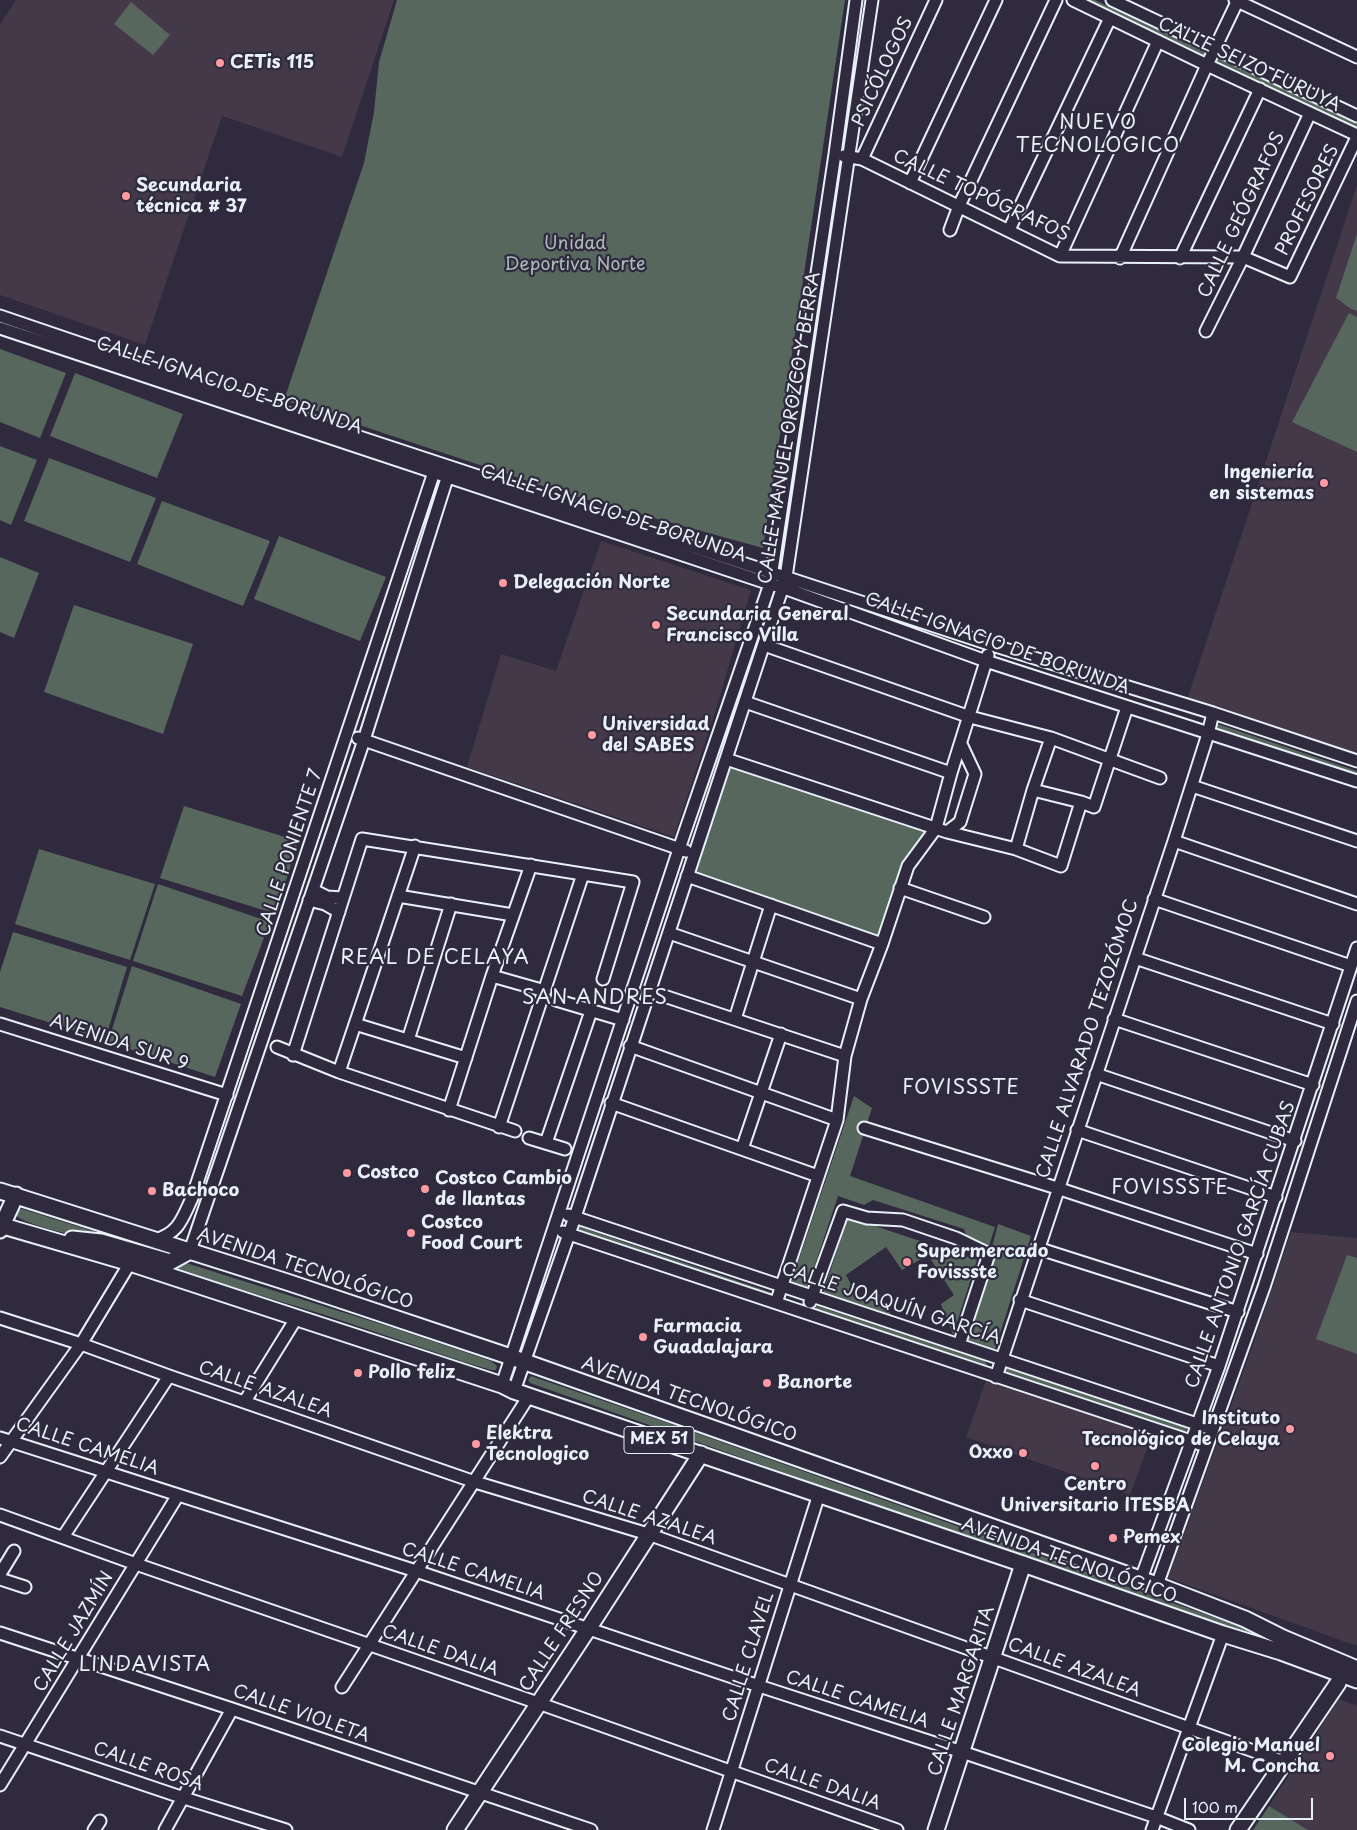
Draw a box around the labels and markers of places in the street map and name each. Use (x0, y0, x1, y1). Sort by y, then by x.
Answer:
place label: CETis 115 (230, 52, 314, 74)
marker: CETis 115 (214, 57, 226, 69)
place label: Secundaria técnica # 37 (136, 175, 247, 218)
marker: Secundaria técnica # 37 (120, 190, 132, 202)
place label: Ingeniería en sistemas (1209, 462, 1314, 504)
marker: Ingeniería en sistemas (1318, 477, 1330, 489)
place label: Delegación Norte (513, 572, 670, 594)
marker: Delegación Norte (497, 577, 509, 589)
place label: Secundaria General Francisco Villa (666, 604, 848, 646)
marker: Secundaria General Francisco Villa (650, 619, 662, 631)
place label: Universidad del SABES (602, 714, 710, 756)
marker: Universidad del SABES (586, 729, 598, 741)
place label: Costco (357, 1162, 419, 1184)
marker: Costco (341, 1167, 353, 1179)
place label: Costco Cambio de llantas (435, 1168, 572, 1210)
place label: Bachoco (162, 1180, 239, 1202)
marker: Costco Cambio de llantas (419, 1183, 431, 1195)
marker: Bachoco (146, 1185, 158, 1197)
place label: Costco Food Court (421, 1212, 523, 1254)
marker: Costco Food Court (405, 1227, 417, 1239)
place label: Supermercado Fovissste (917, 1241, 1048, 1284)
marker: Supermercado Fovissste (901, 1256, 913, 1268)
place label: Farmacia Guadalajara (653, 1316, 773, 1358)
marker: Farmacia Guadalajara (637, 1331, 649, 1343)
place label: Pollo feliz (368, 1362, 455, 1384)
marker: Pollo feliz (352, 1367, 364, 1379)
place label: Banorte (777, 1372, 852, 1394)
marker: Banorte (761, 1377, 773, 1389)
place label: Instituto Tecnológico de Celaya (1082, 1408, 1280, 1450)
place label: Elektra Tecnologico (486, 1423, 589, 1466)
marker: Instituto Tecnológico de Celaya (1284, 1423, 1296, 1435)
marker: Elektra Tecnologico (470, 1438, 482, 1450)
place label: Oxxo (969, 1442, 1013, 1464)
marker: Oxxo (1017, 1447, 1029, 1459)
marker: Centro Universitario ITESBA (1089, 1460, 1101, 1472)
place label: Centro Universitario ITESBA (1000, 1474, 1190, 1516)
place label: Pemex (1123, 1527, 1180, 1549)
marker: Pemex (1107, 1532, 1119, 1544)
place label: Colegio Manuel M. Concha (1182, 1735, 1320, 1778)
marker: Colegio Manuel M. Concha (1324, 1750, 1336, 1762)

